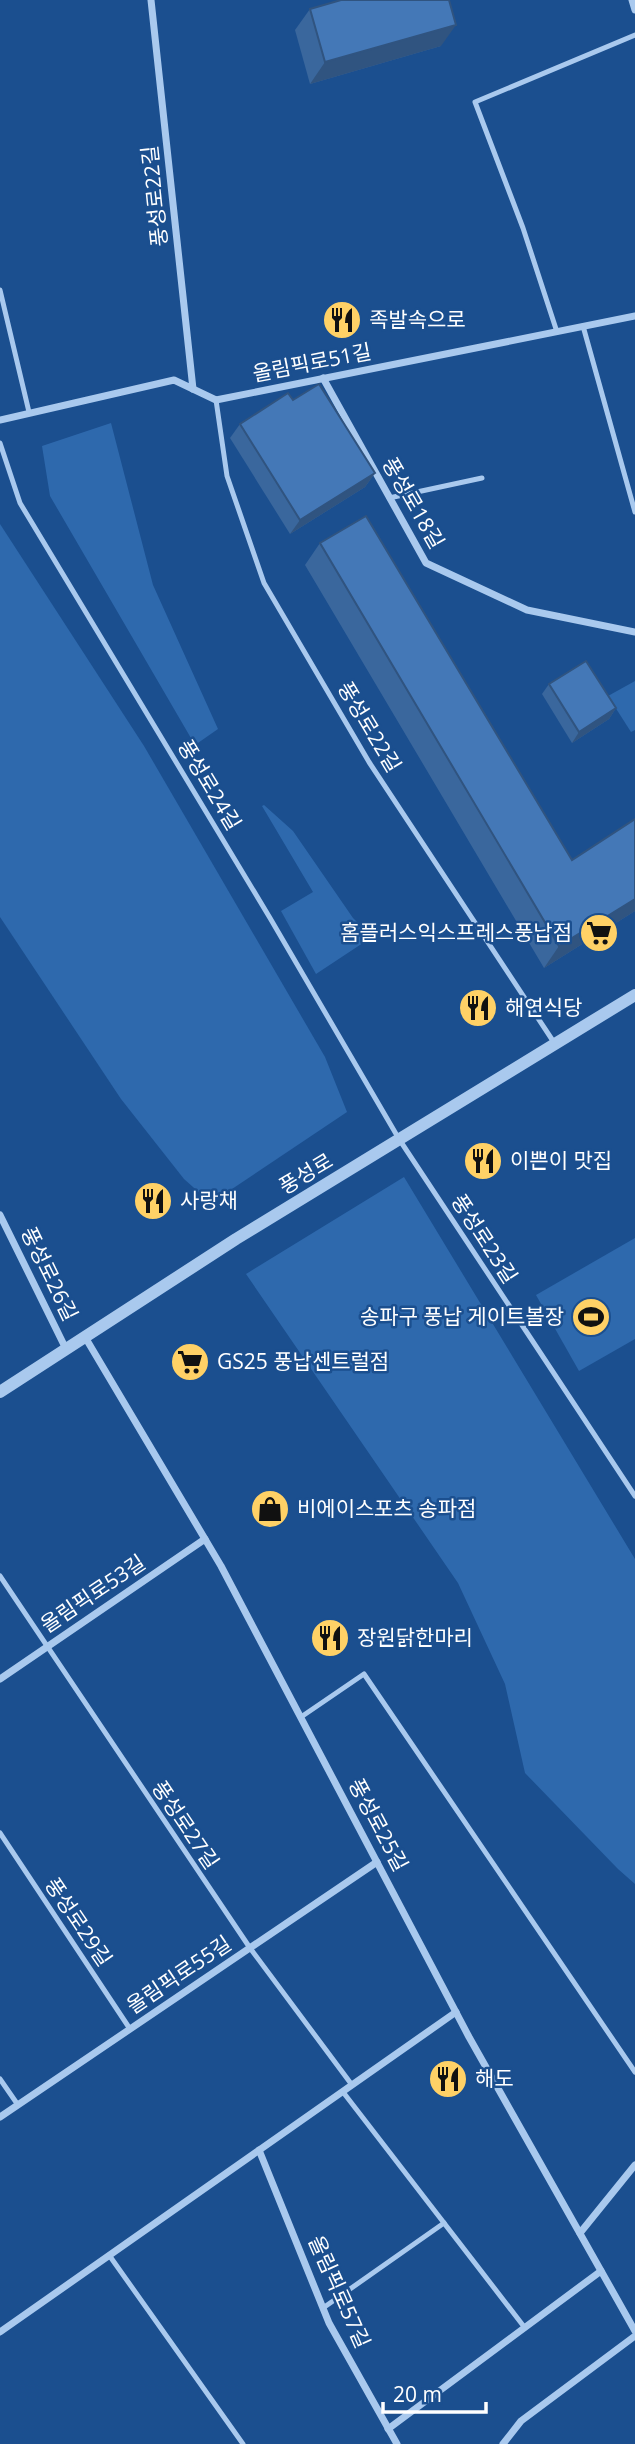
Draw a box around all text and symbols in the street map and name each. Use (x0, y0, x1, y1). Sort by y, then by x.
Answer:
street label: 풍성로22길 (135, 144, 173, 248)
restaurant icon: 족발속으로 (321, 299, 363, 341)
place label: 족발속으로 (369, 305, 466, 333)
street label: 올림픽로51길 (250, 337, 374, 387)
street label: 풍성로18길 (376, 452, 451, 553)
street label: 풍성로22길 (332, 676, 408, 777)
street label: 풍성로24길 (172, 734, 248, 835)
supermarket icon: 홈플러스익스프레스풍납점 (578, 912, 620, 954)
place label: 홈플러스익스프레스풍납점 (340, 918, 572, 946)
restaurant icon: 해연식당 (457, 987, 499, 1029)
place label: 해연식당 (505, 993, 582, 1021)
restaurant icon: 이쁜이 맛집 (462, 1140, 504, 1182)
street label: 풍성로 (273, 1146, 338, 1200)
place label: 이쁜이 맛집 (510, 1146, 612, 1174)
restaurant icon: 사랑채 (132, 1180, 174, 1222)
place label: 사랑채 (180, 1186, 238, 1214)
street label: 풍성로23길 (446, 1188, 524, 1289)
street label: 풍성로26길 (15, 1222, 85, 1325)
sports icon: 송파구 풍납 게이트볼장 (570, 1296, 612, 1338)
place label: 송파구 풍납 게이트볼장 (360, 1302, 564, 1330)
supermarket icon: GS25 풍납센트럴점 (169, 1341, 211, 1383)
place label: GS25 풍납센트럴점 (217, 1347, 389, 1375)
shop icon: 비에이스포츠 송파점 (249, 1488, 291, 1530)
place label: 비에이스포츠 송파점 (297, 1494, 476, 1522)
street label: 올림픽로53길 (35, 1548, 150, 1639)
restaurant icon: 장원닭한마리 (309, 1617, 351, 1659)
place label: 장원닭한마리 (357, 1623, 473, 1651)
street label: 풍성로25길 (343, 1773, 415, 1876)
street label: 풍성로27길 (146, 1775, 226, 1874)
street label: 풍성로29길 (39, 1872, 119, 1971)
street label: 올림픽로55길 (121, 1929, 236, 2020)
restaurant icon: 해도 (427, 2058, 469, 2100)
place label: 해도 (475, 2064, 514, 2092)
street label: 올림픽로57길 (303, 2231, 377, 2352)
scale bar (383, 2370, 486, 2414)
text: 20 m (393, 2380, 442, 2408)

